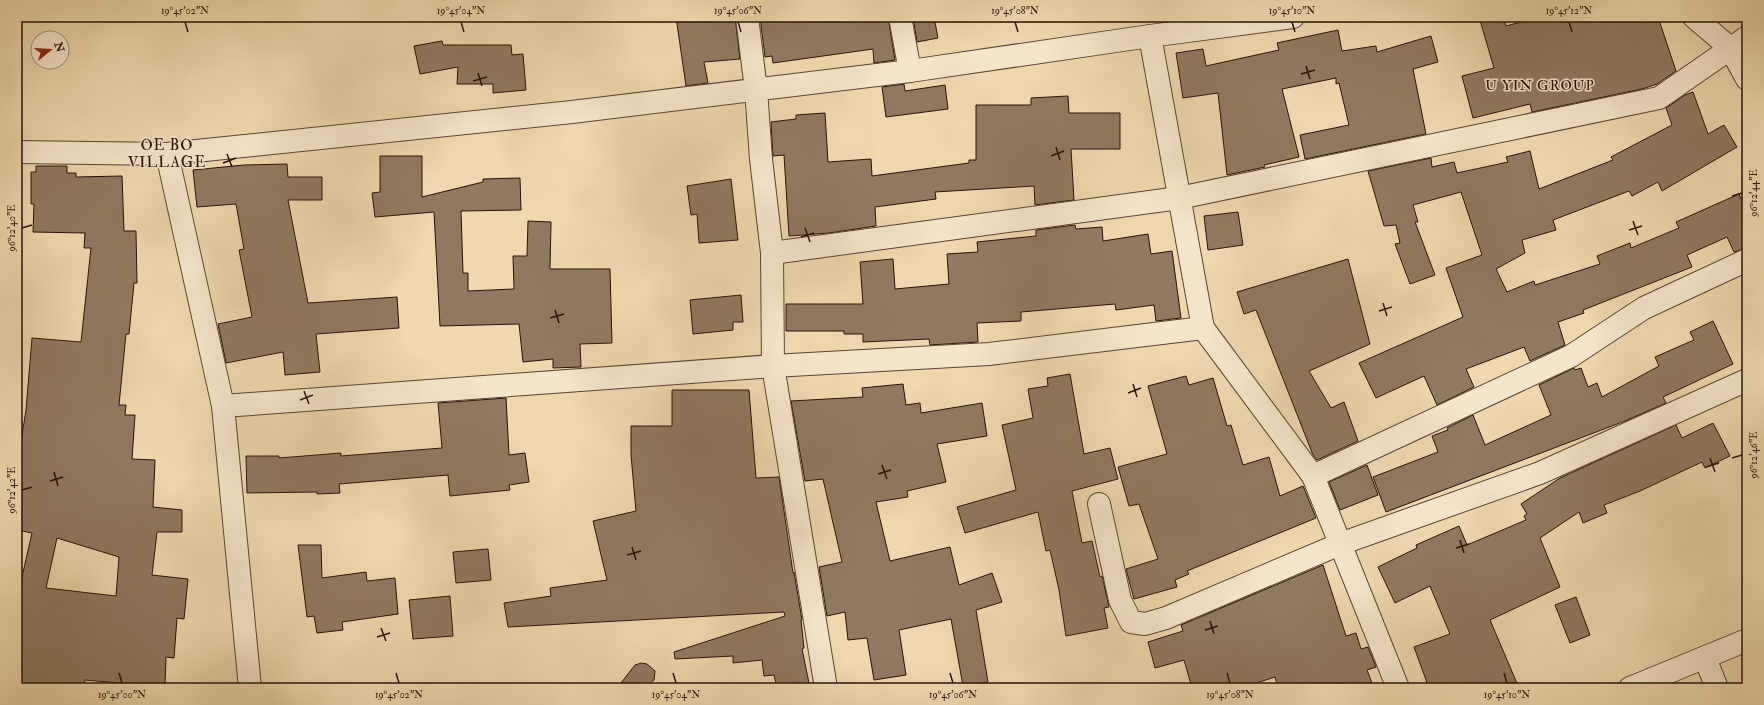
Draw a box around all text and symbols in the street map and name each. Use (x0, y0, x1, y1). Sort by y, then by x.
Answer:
text: 19°45'02"N (161, 5, 209, 17)
text: 19°45'04"N (437, 5, 485, 17)
text: 19°45'06"N (714, 5, 762, 17)
text: 19°45'08"N (991, 5, 1039, 17)
text: 19°45'10"N (1269, 5, 1315, 17)
text: 19°45'12"N (1546, 5, 1592, 17)
north arrow (30, 30, 70, 70)
text: N (51, 39, 67, 55)
district label: U YIN GROUP (1485, 77, 1595, 94)
district label: OE BO VILLAGE (128, 136, 206, 172)
text: 96°12'44"E (1748, 169, 1760, 218)
text: 96°12'40"E (6, 205, 18, 252)
text: 96°12'46"E (1748, 432, 1760, 479)
text: 96°12'42"E (6, 467, 18, 514)
text: 19°45'00"N (98, 689, 146, 701)
text: 19°45'02"N (375, 689, 423, 701)
text: 19°45'04"N (652, 689, 700, 701)
text: 19°45'06"N (929, 689, 977, 701)
text: 19°45'08"N (1206, 689, 1254, 701)
text: 19°45'10"N (1484, 689, 1530, 701)

